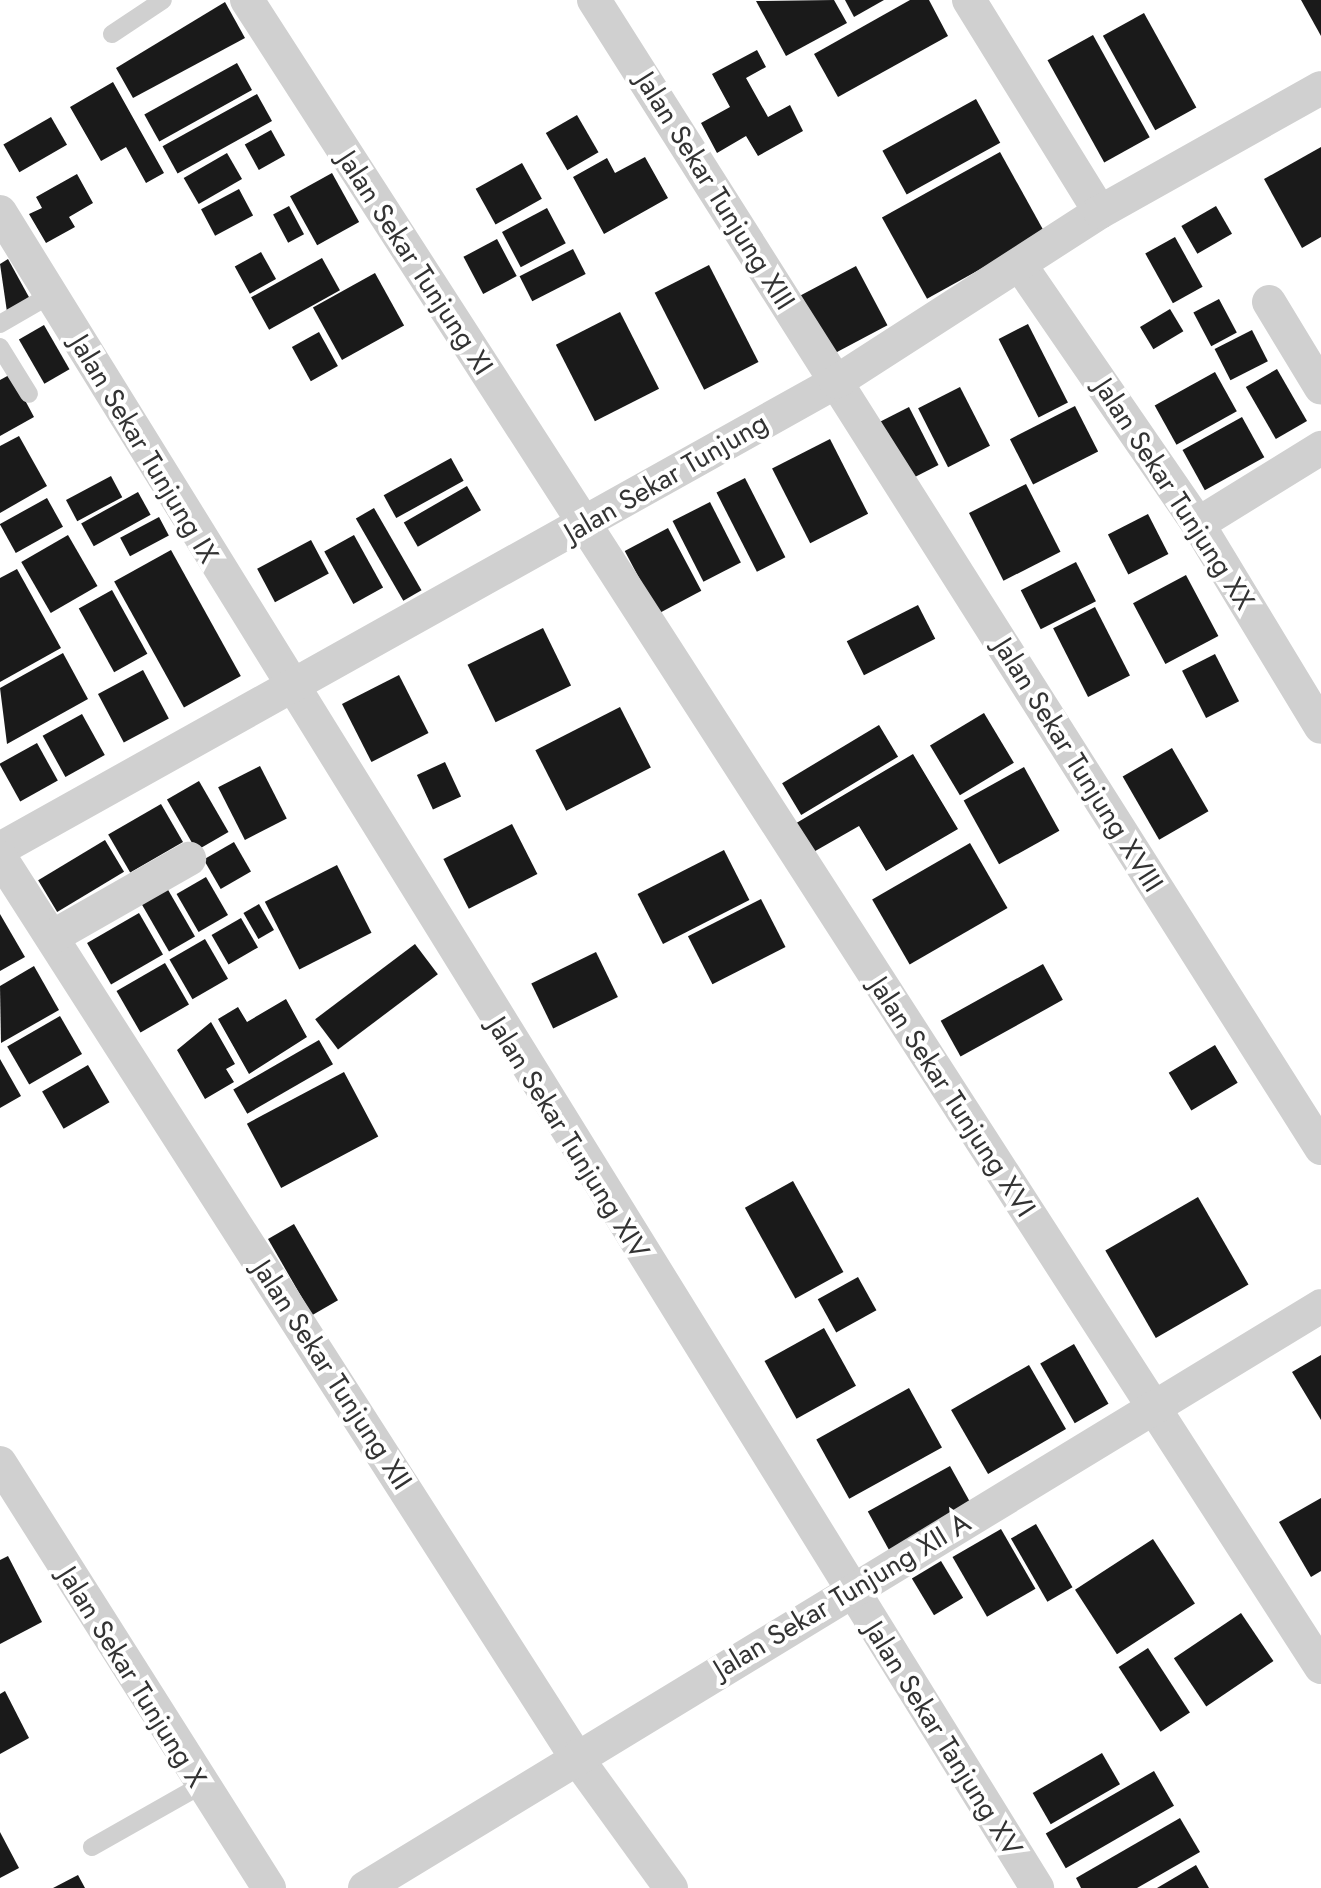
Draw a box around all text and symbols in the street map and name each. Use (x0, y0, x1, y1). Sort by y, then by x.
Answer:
street label: Jalan Sekar Tunjung XIII (628, 66, 802, 316)
street label: Jalan Sekar Tunjung XI (330, 145, 500, 381)
street label: Jalan Sekar Tunjung IX (63, 329, 225, 569)
street label: Jalan Sekar Tunjung XX (1087, 372, 1261, 616)
street label: Jalan Sekar Tunjung (558, 406, 774, 550)
street label: Jalan Sekar Tunjung XVIII (986, 632, 1170, 898)
street label: Jalan Sekar Tunjung XVI (862, 971, 1042, 1223)
street label: Jalan Sekar Tunjung XIV (480, 1011, 656, 1265)
street label: Jalan Sekar Tunjung XII (245, 1254, 419, 1496)
street label: Jalan Sekar Tunjung XII A (707, 1506, 977, 1686)
street label: Jalan Sekar Tunjung X (51, 1561, 213, 1793)
street label: Jalan Sekar Tanjung XV (857, 1615, 1029, 1863)

